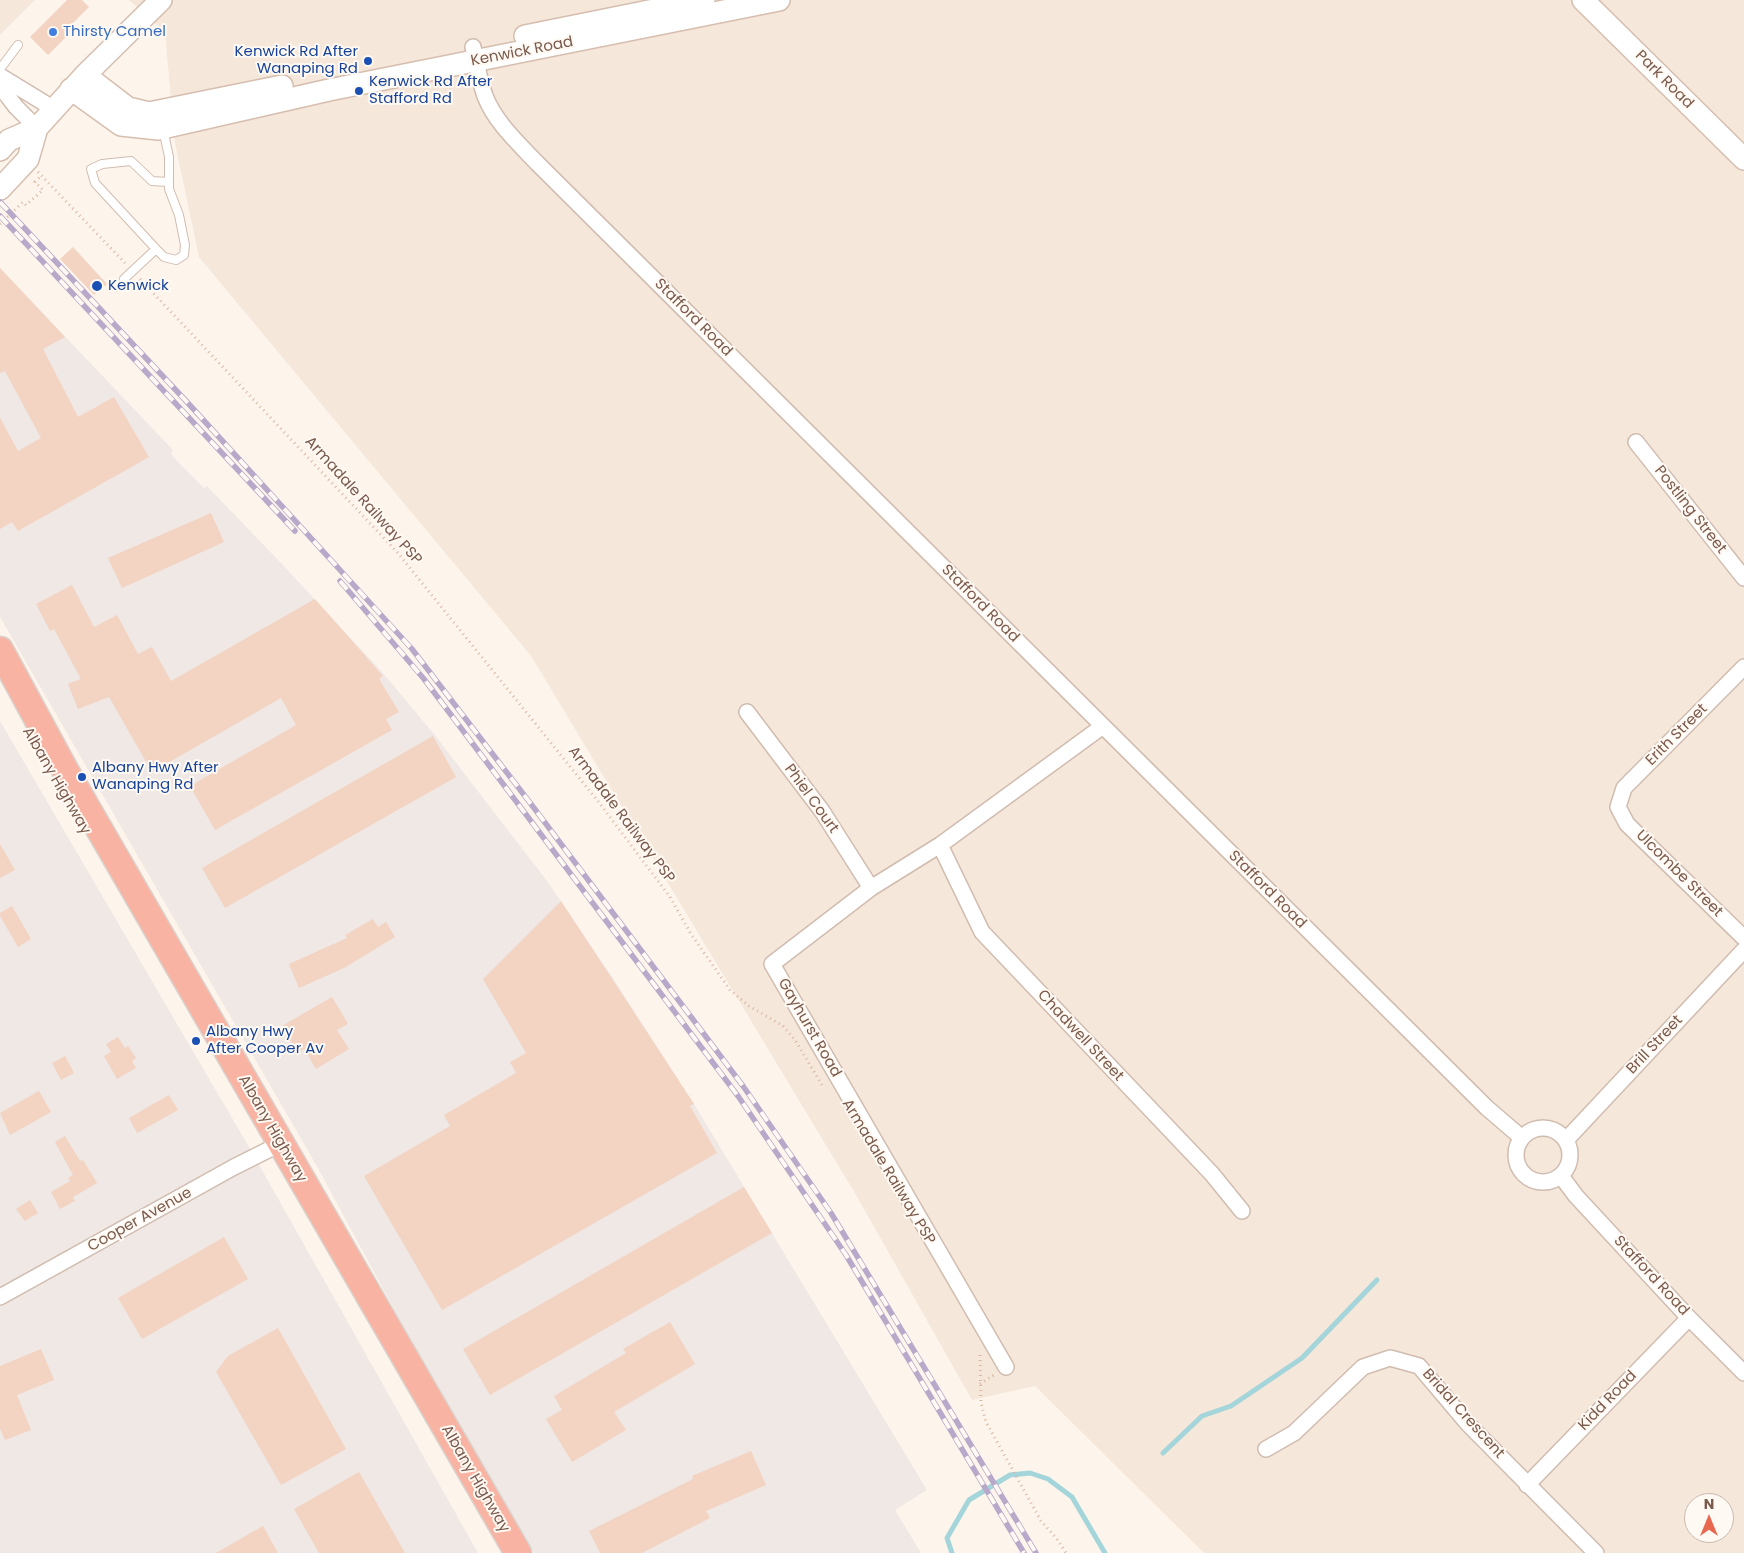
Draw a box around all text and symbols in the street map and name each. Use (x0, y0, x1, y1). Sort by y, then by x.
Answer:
place label: Thirsty Camel (63, 23, 166, 41)
marker: Thirsty Camel (47, 26, 59, 38)
street label: Kenwick Road (469, 33, 575, 71)
place label: Kenwick Rd After Wanaping Rd (235, 43, 358, 78)
street label: Park Road (1631, 47, 1697, 113)
marker: Kenwick Rd After Wanaping Rd (362, 55, 374, 67)
place label: Kenwick Rd After Stafford Rd (369, 73, 492, 108)
marker: Kenwick Rd After Stafford Rd (353, 85, 365, 97)
street label: Stafford Road (650, 275, 736, 361)
place label: Kenwick (108, 277, 169, 295)
marker: Kenwick (90, 279, 104, 293)
street label: Armadale Railway PSP (301, 433, 425, 569)
street label: Postling Street (1650, 462, 1730, 558)
street label: Stafford Road (937, 561, 1023, 647)
street label: Erith Street (1642, 700, 1712, 770)
street label: Albany Highway (18, 724, 94, 838)
street label: Armadale Railway PSP (564, 743, 678, 887)
place label: Albany Hwy After Wanaping Rd (92, 759, 219, 794)
street label: Phiel Court (780, 761, 842, 837)
marker: Albany Hwy After Wanaping Rd (76, 771, 88, 783)
street label: Ulcombe Street (1632, 827, 1726, 921)
street label: Stafford Road (1224, 847, 1310, 933)
street label: Gayhurst Road (773, 975, 845, 1081)
street label: Chadwell Street (1033, 987, 1127, 1085)
street label: Brill Street (1623, 1012, 1687, 1078)
place label: Albany Hwy After Cooper Av (206, 1023, 324, 1058)
marker: Albany Hwy After Cooper Av (190, 1035, 202, 1047)
street label: Albany Highway (234, 1072, 310, 1186)
street label: Armadale Railway PSP (837, 1096, 939, 1248)
street label: Cooper Avenue (85, 1184, 195, 1256)
street label: Stafford Road (1609, 1232, 1693, 1320)
street label: Bridal Crescent (1418, 1366, 1508, 1462)
street label: Kidd Road (1575, 1367, 1641, 1435)
street label: Albany Highway (437, 1422, 513, 1536)
north arrow (1684, 1493, 1734, 1543)
text: N (1704, 1494, 1714, 1514)

